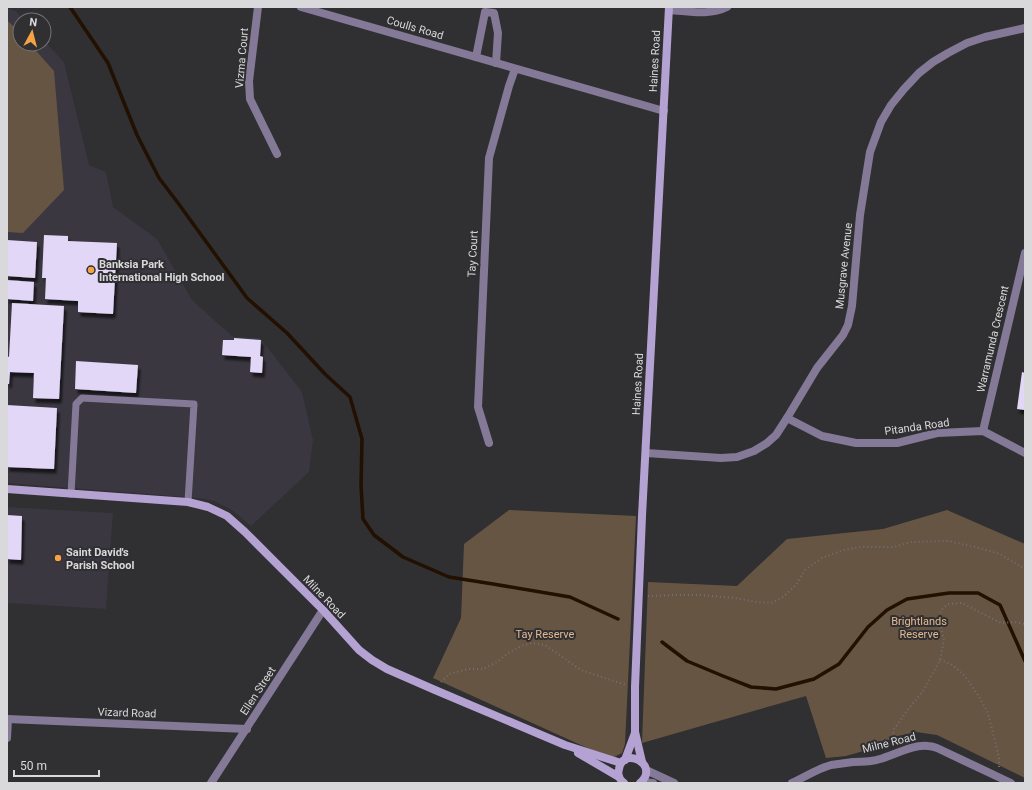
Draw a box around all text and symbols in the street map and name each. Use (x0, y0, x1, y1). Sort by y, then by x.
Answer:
north arrow (12, 12, 52, 52)
street label: Coulls Road (385, 14, 445, 42)
text: N (29, 16, 38, 30)
street label: Vizma Court (233, 27, 251, 89)
street label: Haines Road (647, 30, 663, 92)
street label: Musgrave Avenue (833, 222, 855, 310)
street label: Tay Court (465, 230, 481, 278)
place label: Banksia Park International High School (99, 258, 225, 284)
marker: Banksia Park International High School (86, 265, 96, 275)
street label: Warramunda Crescent (974, 284, 1012, 394)
street label: Haines Road (630, 353, 646, 415)
street label: Pitanda Road (884, 416, 950, 438)
place label: Saint David's Parish School (66, 546, 134, 572)
marker: Saint David's Parish School (53, 553, 63, 563)
street label: Milne Road (300, 573, 348, 621)
park label: Brightlands Reserve (891, 615, 947, 641)
park label: Tay Reserve (516, 628, 575, 641)
street label: Ellen Street (237, 664, 279, 718)
street label: Vizard Road (97, 705, 157, 721)
street label: Milne Road (861, 730, 917, 756)
scale bar (14, 752, 99, 778)
text: 50 m (20, 759, 47, 773)

